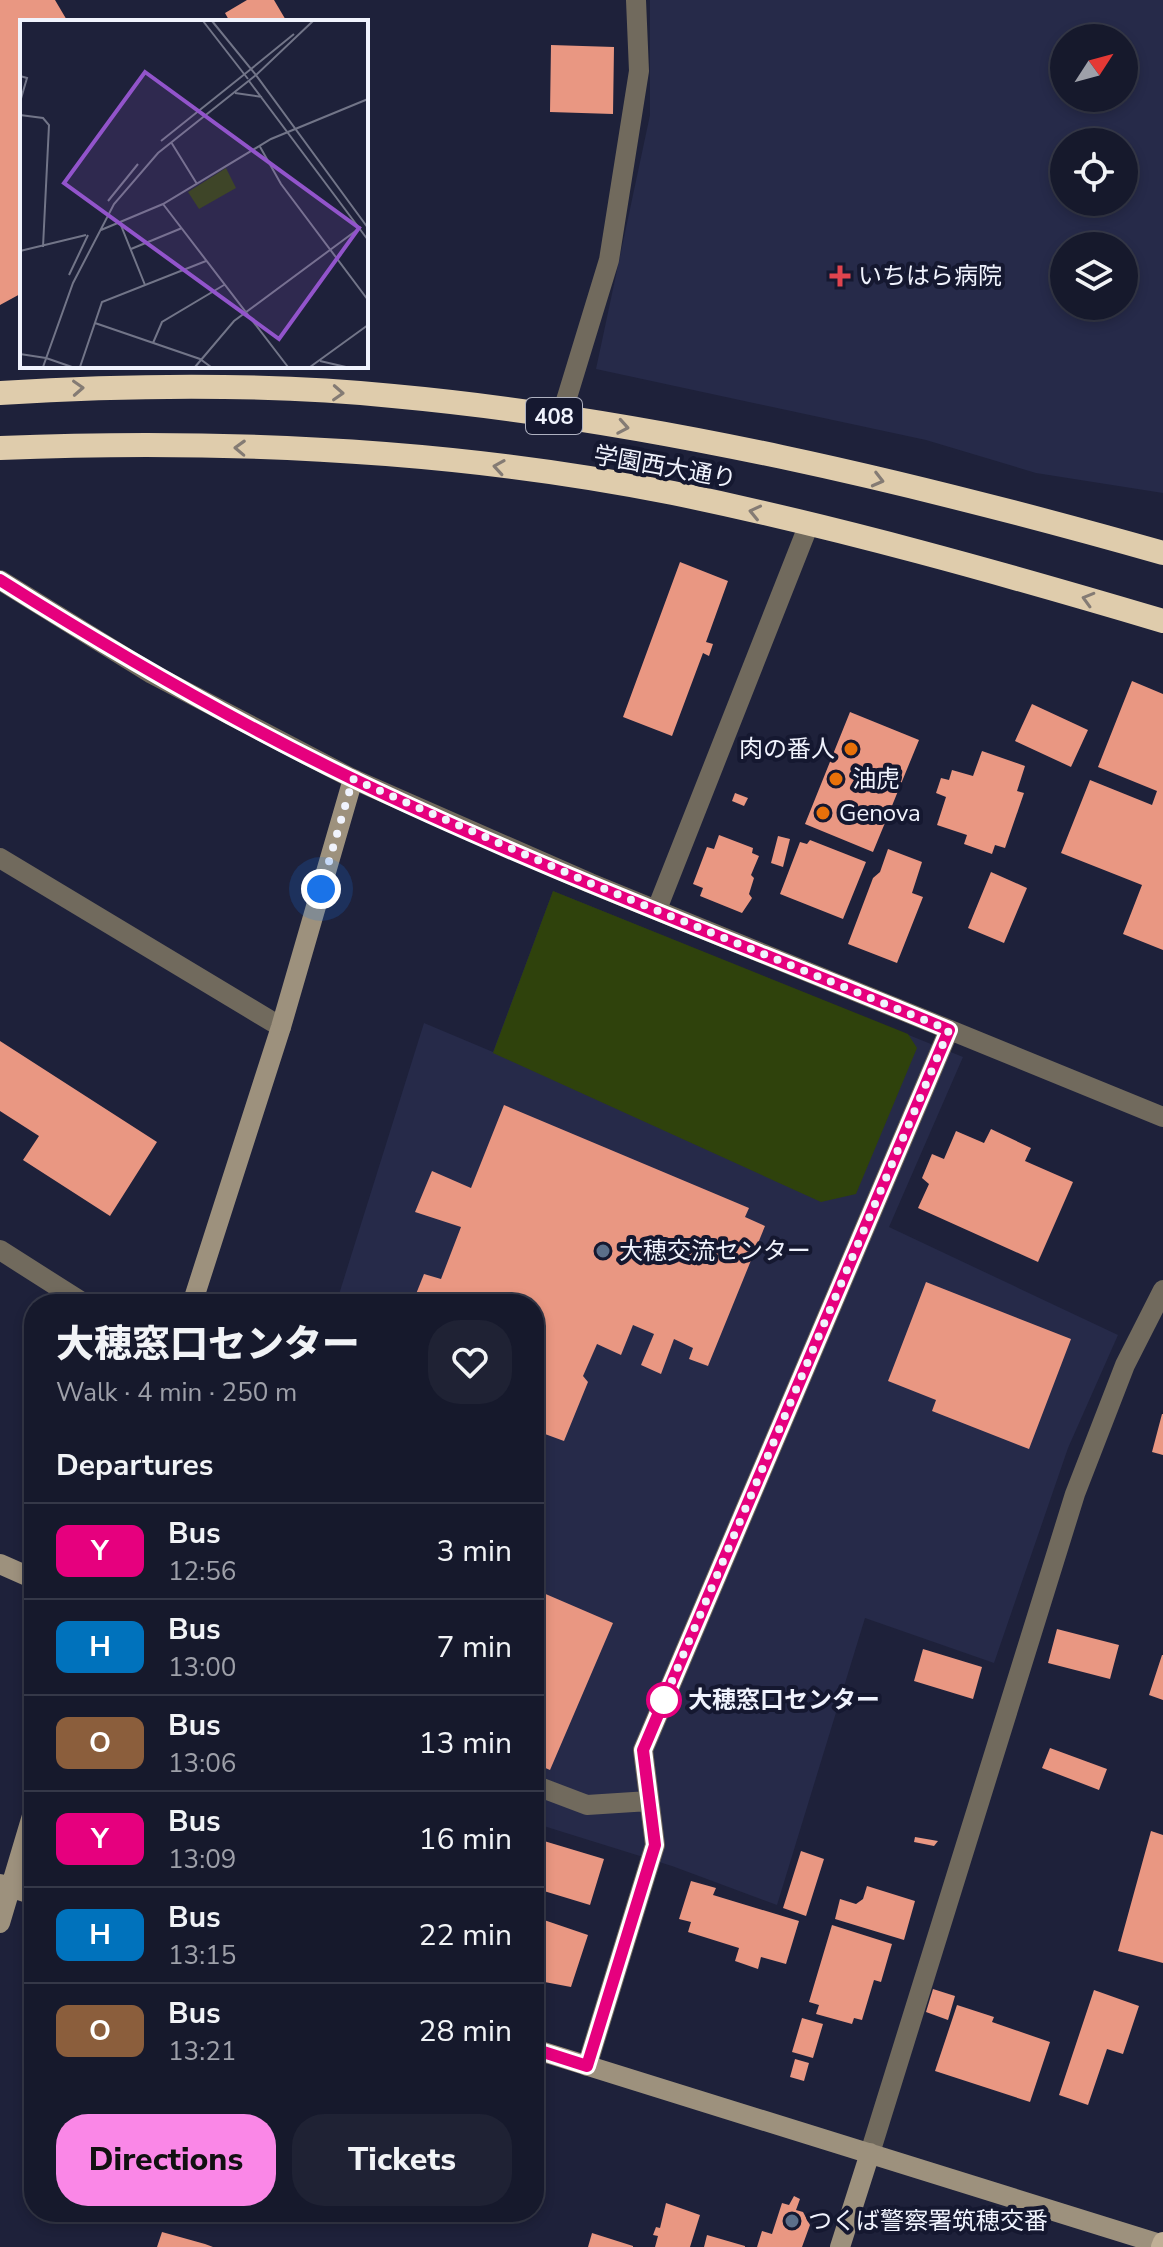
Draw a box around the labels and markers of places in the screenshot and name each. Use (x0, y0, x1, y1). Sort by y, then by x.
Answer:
place label: いちはら病院 (858, 260, 1002, 292)
marker: いちはら病院 (829, 265, 851, 287)
place label: 肉の番人 (739, 733, 835, 765)
marker: 肉の番人 (842, 740, 860, 758)
place label: 油虎 (852, 763, 900, 795)
marker: 油虎 (827, 770, 845, 788)
place label: Genova (839, 797, 921, 829)
marker: Genova (814, 804, 832, 822)
place label: 大穂交流センター (619, 1235, 811, 1267)
marker: 大穂交流センター (594, 1242, 612, 1260)
marker: 大穂窓口センター (647, 1683, 681, 1717)
place label: 大穂窓口センター (688, 1684, 880, 1716)
place label: つくば警察署筑穂交番 (808, 2205, 1048, 2237)
marker: つくば警察署筑穂交番 (783, 2212, 801, 2230)

